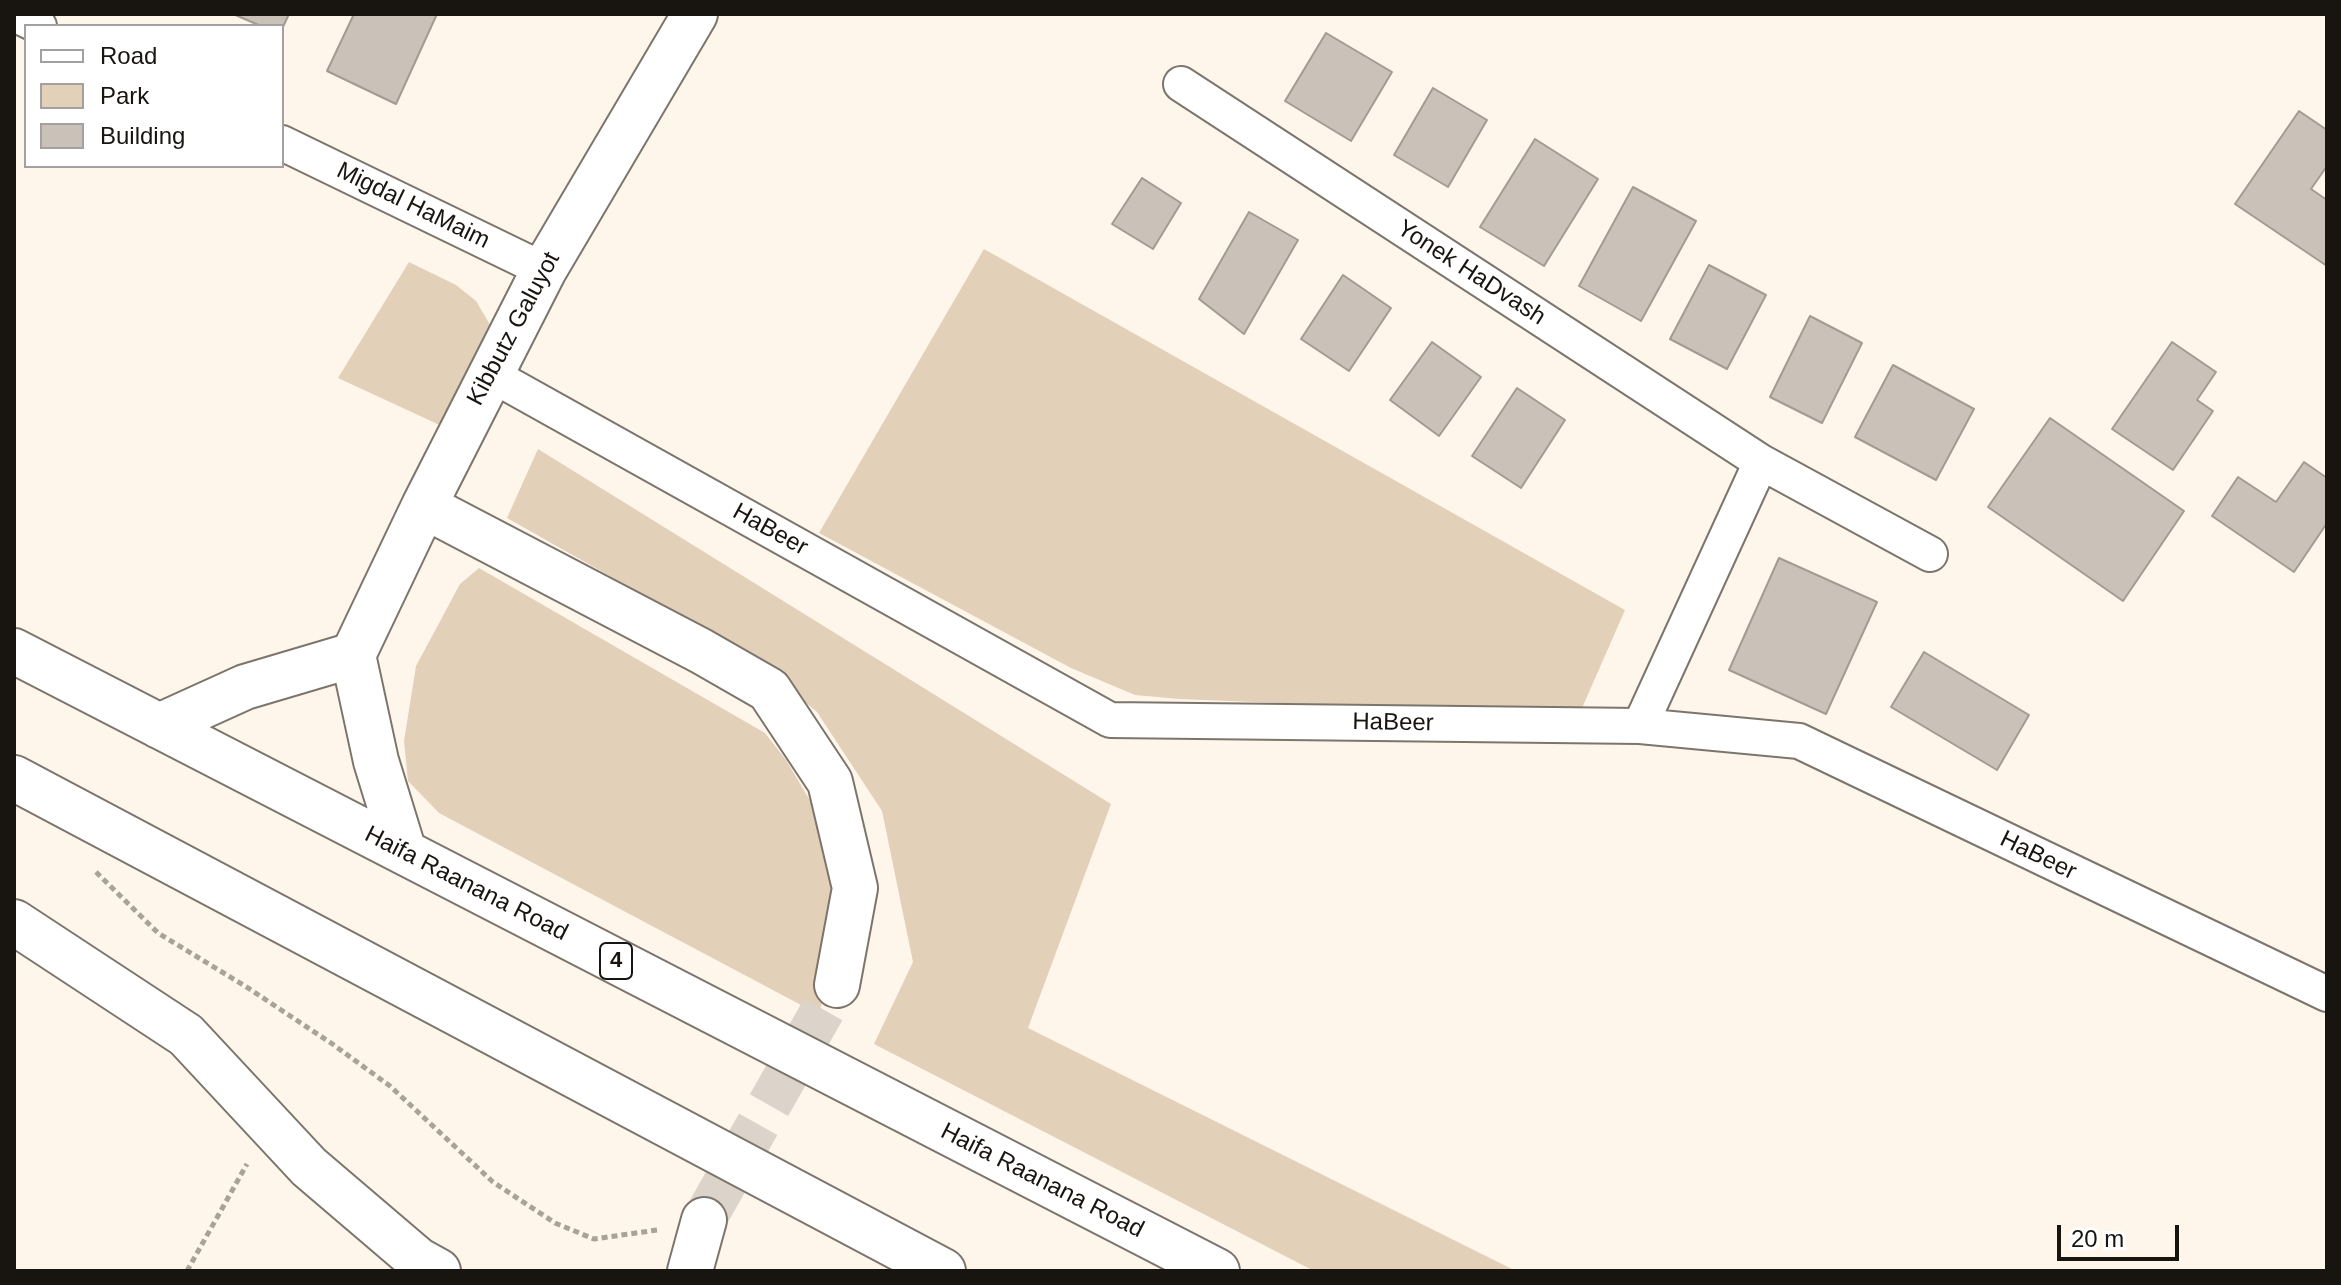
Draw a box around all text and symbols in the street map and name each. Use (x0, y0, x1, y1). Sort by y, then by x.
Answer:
legend (24, 24, 284, 168)
text: Road (100, 42, 157, 69)
text: Park (100, 82, 149, 109)
text: Building (100, 122, 185, 149)
street label: Migdal HaMaim (332, 157, 494, 255)
street label: Yonek HaDvash (1391, 214, 1551, 332)
street label: Kibbutz Galuyot (462, 247, 566, 411)
street label: HaBeer (727, 498, 813, 562)
street label: HaBeer (1352, 708, 1434, 738)
street label: Haifa Raanana Road (360, 820, 572, 948)
street label: HaBeer (1995, 825, 2081, 887)
road number: 4 (600, 943, 632, 979)
street label: Haifa Raanana Road (936, 1117, 1148, 1245)
scale bar (2061, 1209, 2183, 1259)
text: 20 m (2071, 1225, 2124, 1252)

